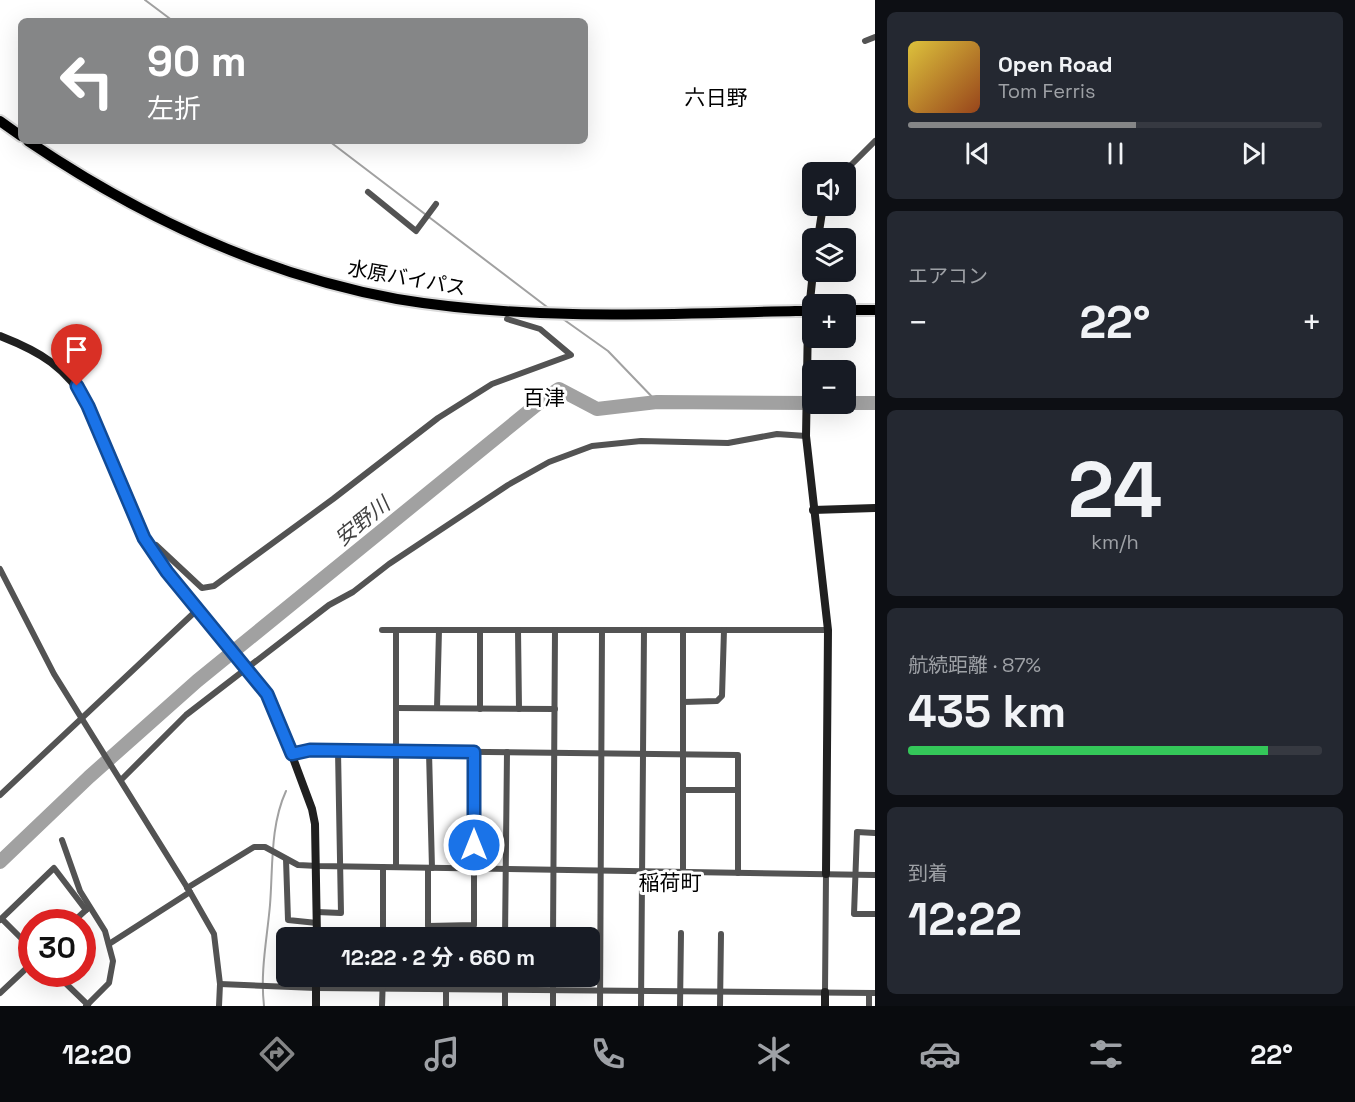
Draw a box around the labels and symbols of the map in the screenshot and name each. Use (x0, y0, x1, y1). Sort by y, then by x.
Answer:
district label: 六日野 (685, 84, 748, 111)
street label: 水原バイパス (346, 255, 468, 301)
pin (51, 324, 102, 386)
district label: 百津 (523, 384, 565, 411)
water label: 安野川 (329, 489, 397, 551)
position arrow (442, 813, 506, 877)
district label: 稲荷町 (639, 869, 702, 896)
speed limit sign: 30 (18, 909, 96, 987)

